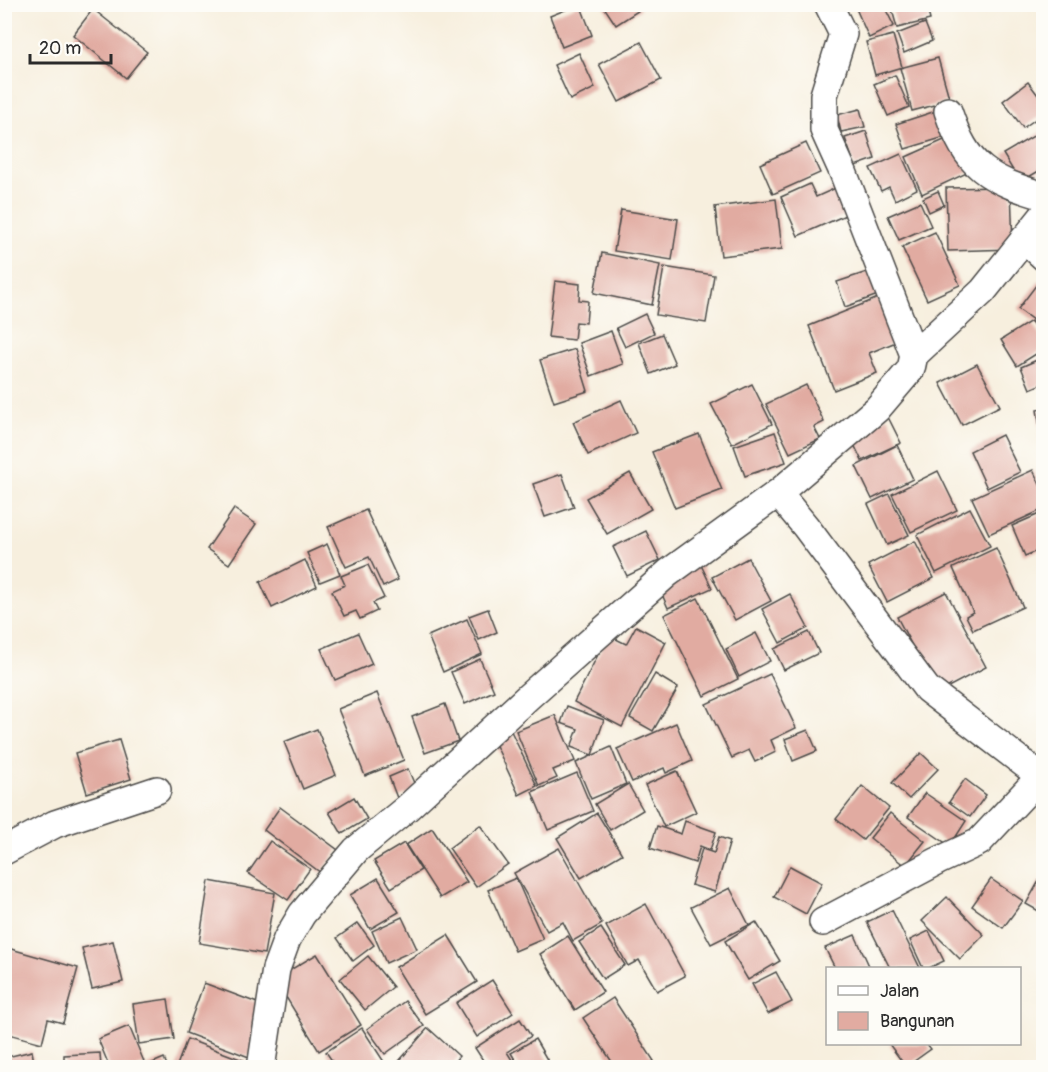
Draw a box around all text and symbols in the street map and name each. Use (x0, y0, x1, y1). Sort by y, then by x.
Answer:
scale bar (30, 27, 111, 65)
text: 20 m (39, 37, 81, 60)
legend (826, 967, 1021, 1045)
text: Jalan (880, 980, 919, 1003)
text: Bangunan (880, 1010, 955, 1033)

